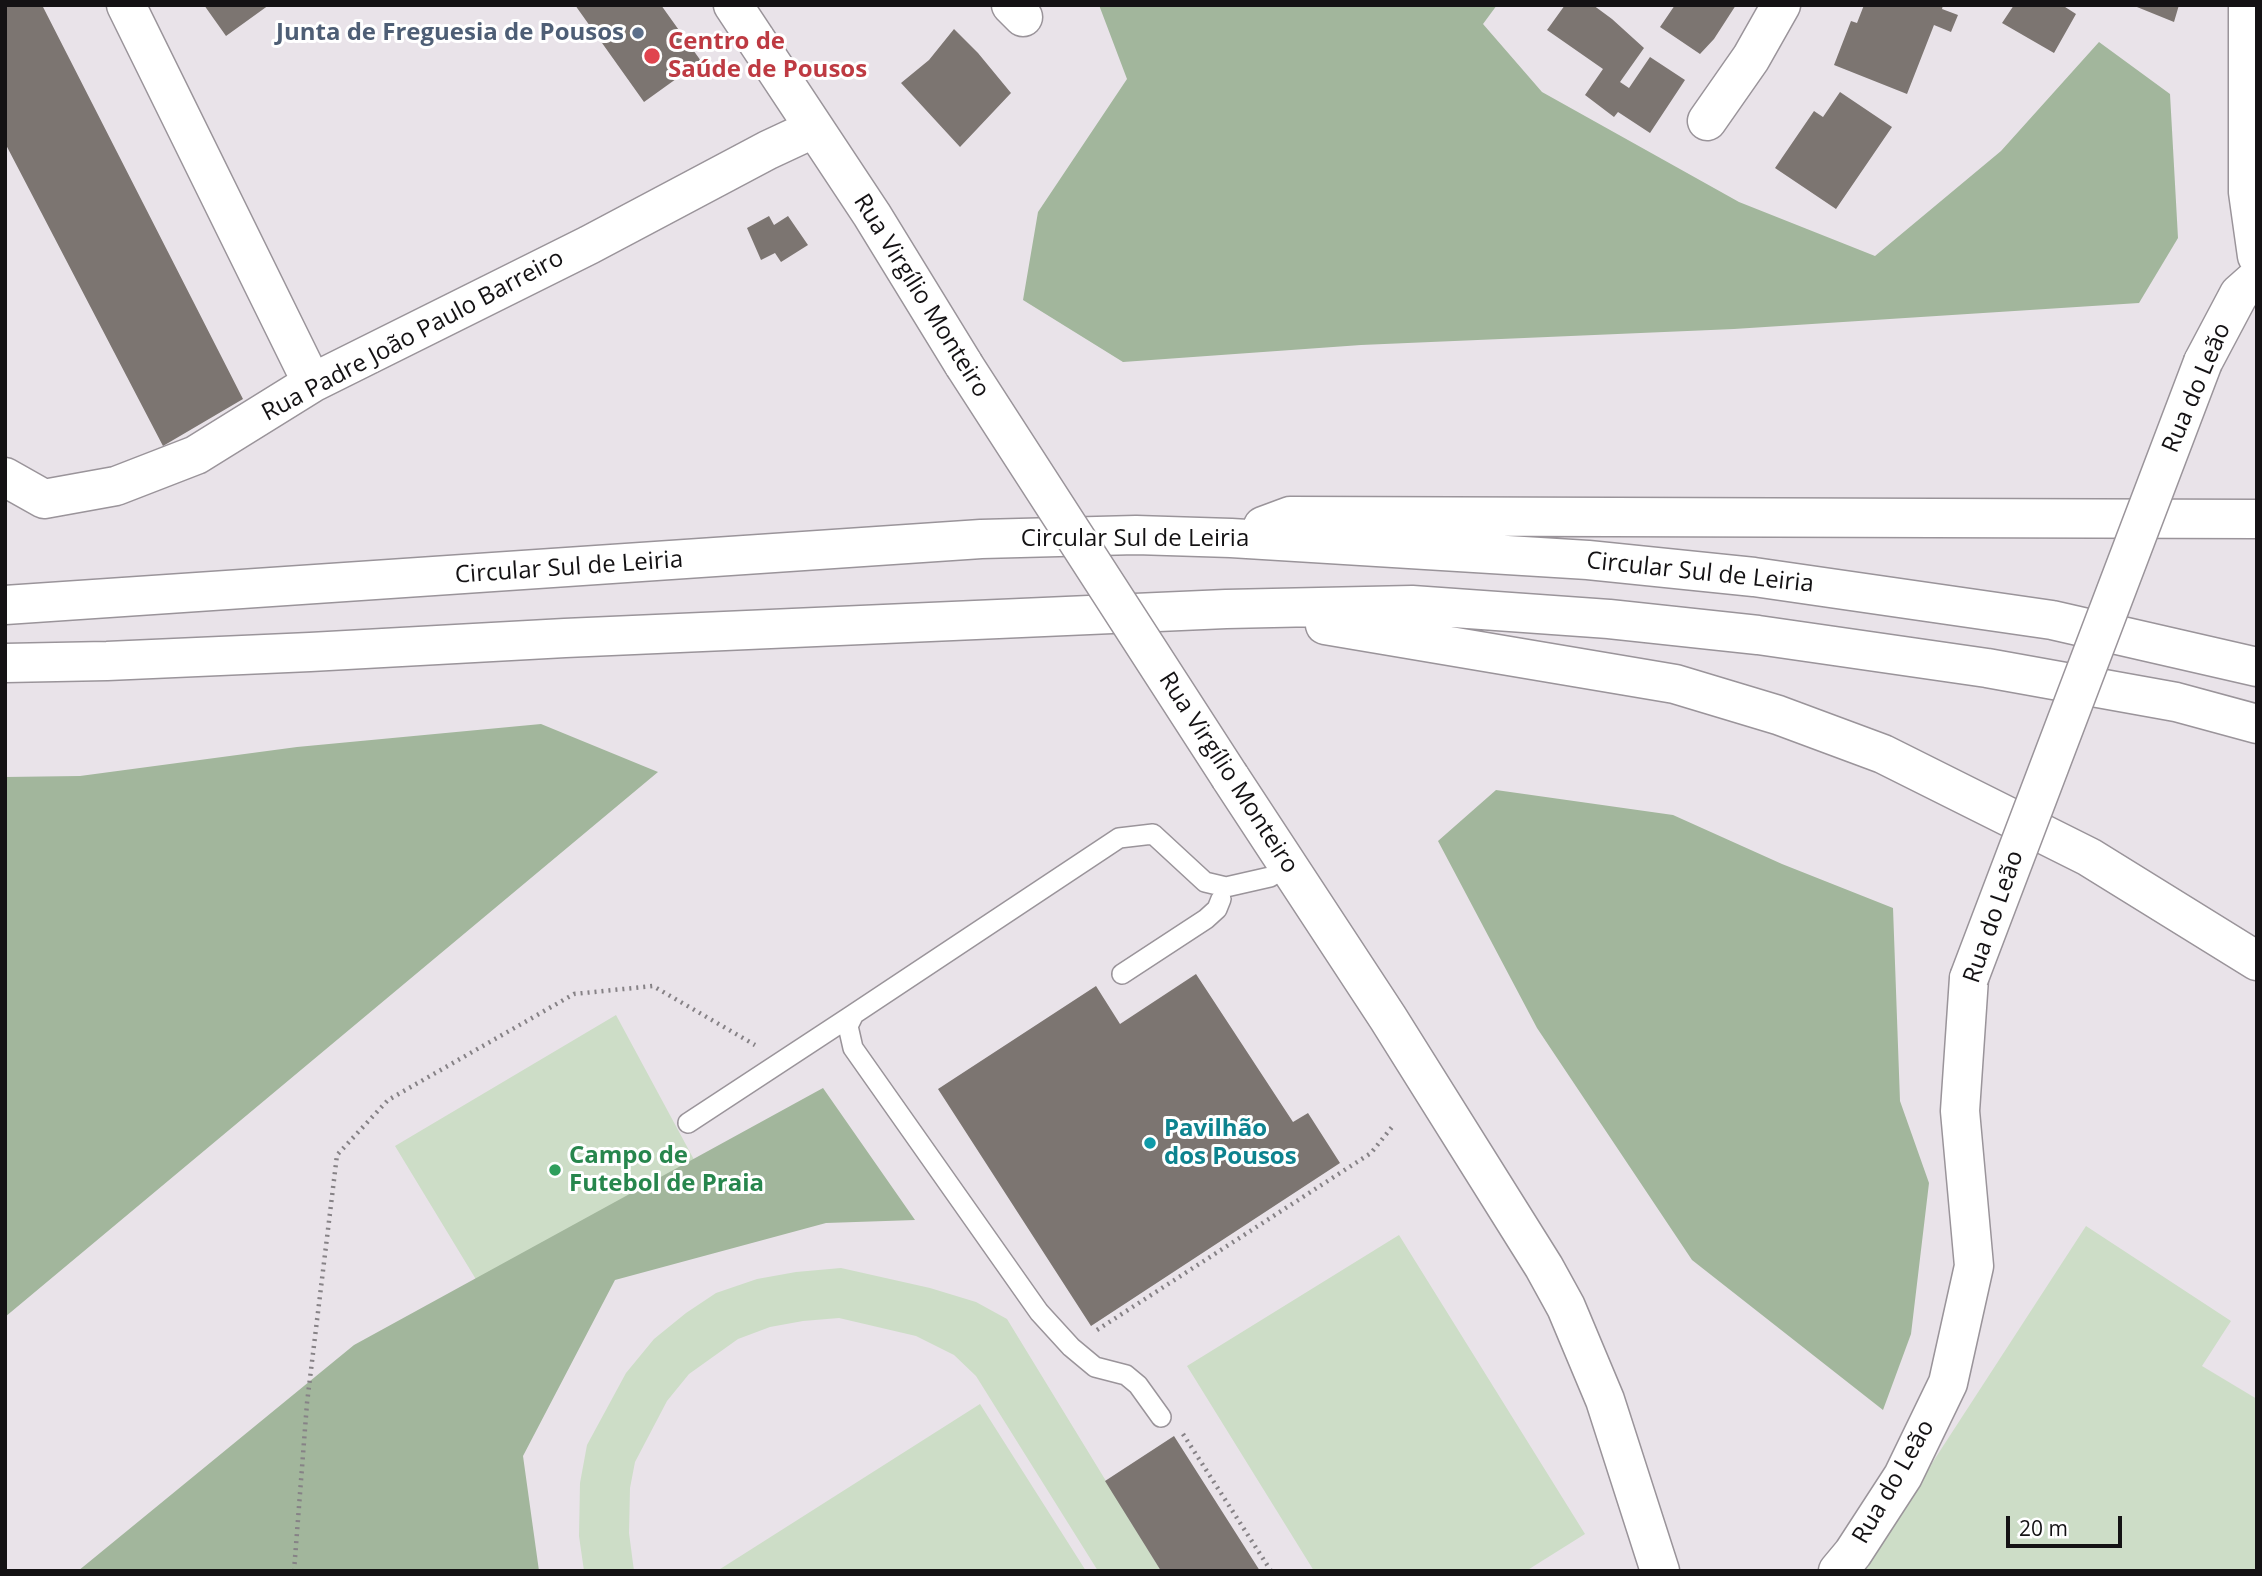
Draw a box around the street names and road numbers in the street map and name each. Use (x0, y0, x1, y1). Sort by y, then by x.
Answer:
street label: Rua Virgílio Monteiro (847, 189, 995, 403)
street label: Rua Padre João Paulo Barreiro (257, 244, 569, 428)
street label: Rua do Leão (2157, 319, 2237, 457)
street label: Circular Sul de Leiria (1021, 525, 1249, 553)
street label: Circular Sul de Leiria (454, 546, 684, 590)
street label: Circular Sul de Leiria (1585, 547, 1815, 599)
street label: Rua Virgílio Monteiro (1152, 667, 1304, 879)
street label: Rua do Leão (1958, 847, 2030, 987)
street label: Rua do Leão (1847, 1415, 1941, 1549)

